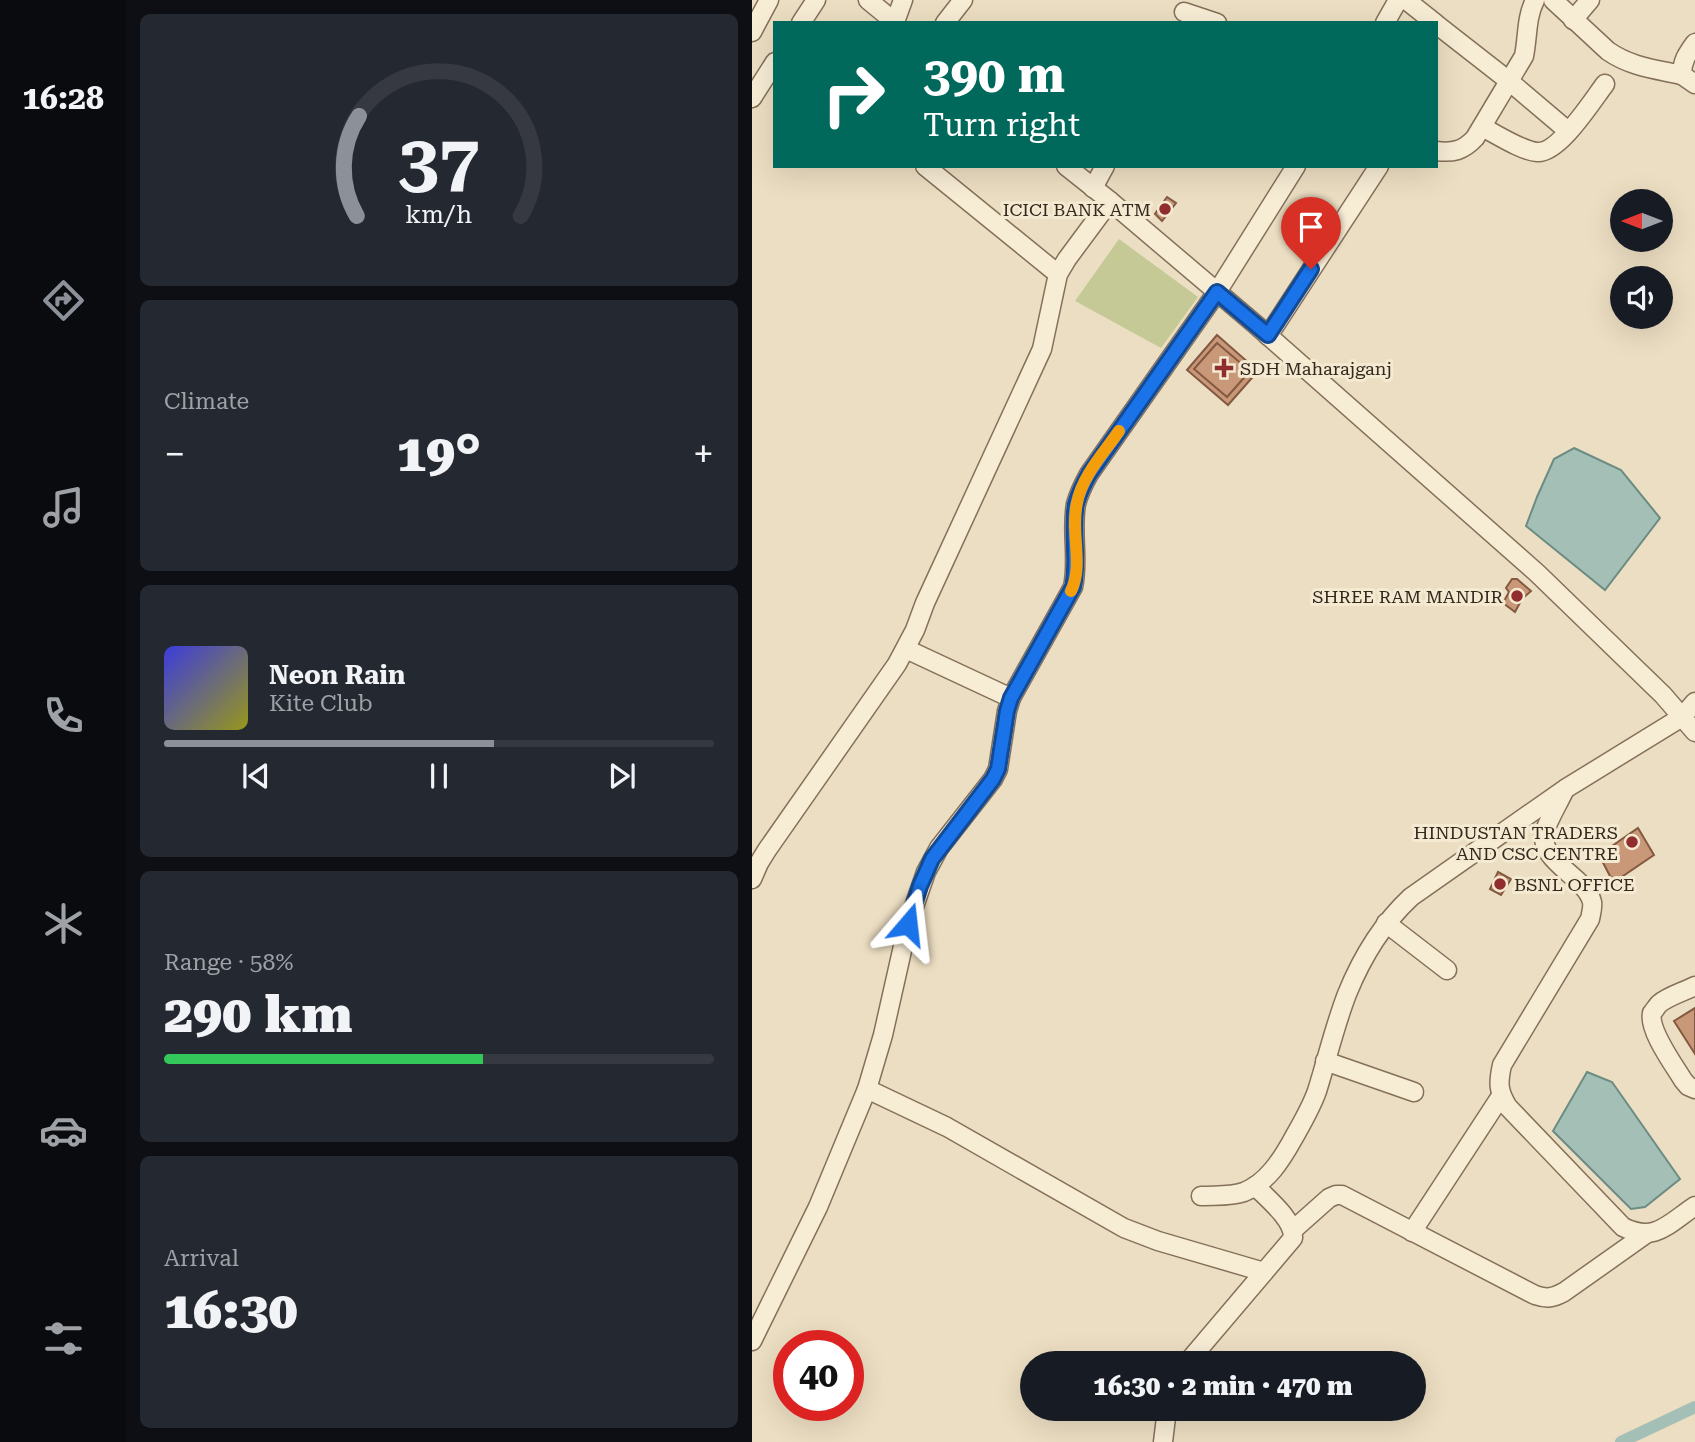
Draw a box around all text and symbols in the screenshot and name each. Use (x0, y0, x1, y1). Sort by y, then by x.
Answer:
text: 390 m (923, 47, 1065, 104)
icon: right (808, 49, 899, 140)
text: 16:28 (22, 79, 104, 117)
text: Turn right (923, 106, 1080, 144)
text: 37 (398, 119, 480, 204)
north arrow (1610, 189, 1672, 252)
map controls (1610, 189, 1673, 329)
pin (1281, 197, 1341, 269)
place label: ICICI BANK ATM (1003, 199, 1151, 220)
text: km/h (406, 200, 472, 229)
marker: ICICI BANK ATM (1157, 201, 1173, 217)
icon: arrive (1292, 208, 1330, 246)
button: sound (1610, 266, 1673, 329)
icon: directions (39, 276, 88, 325)
marker: SDH Maharajganj (1214, 358, 1234, 378)
place label: SDH Maharajganj (1240, 358, 1392, 379)
text: Climate (164, 388, 249, 415)
text: 19° (397, 423, 481, 484)
text: − (164, 432, 185, 476)
text: + (693, 432, 714, 476)
icon: music (39, 483, 88, 532)
place label: SHREE RAM MANDIR (1312, 586, 1503, 607)
marker: SHREE RAM MANDIR (1509, 588, 1525, 604)
text: Neon Rain (269, 660, 405, 690)
text: Kite Club (269, 690, 373, 717)
icon: phone (39, 691, 88, 740)
icon: previous (237, 757, 275, 795)
icon: pause (420, 757, 458, 795)
icon: next (603, 757, 641, 795)
place label: HINDUSTAN TRADERS AND CSC CENTRE (1413, 822, 1618, 864)
marker: HINDUSTAN TRADERS AND CSC CENTRE (1624, 834, 1640, 850)
place label: BSNL OFFICE (1514, 874, 1635, 895)
marker: BSNL OFFICE (1492, 876, 1508, 892)
position arrow (871, 887, 945, 961)
icon: climate (39, 899, 88, 948)
text: Range · 58% (164, 949, 293, 976)
text: 290 km (164, 984, 352, 1045)
icon: car (39, 1106, 88, 1155)
text: Arrival (164, 1245, 239, 1272)
text: 16:30 (164, 1280, 298, 1341)
icon: filters (39, 1314, 88, 1363)
speed limit sign: 40 (773, 1330, 864, 1421)
text: 16:30 · 2 min · 470 m (1093, 1371, 1353, 1401)

